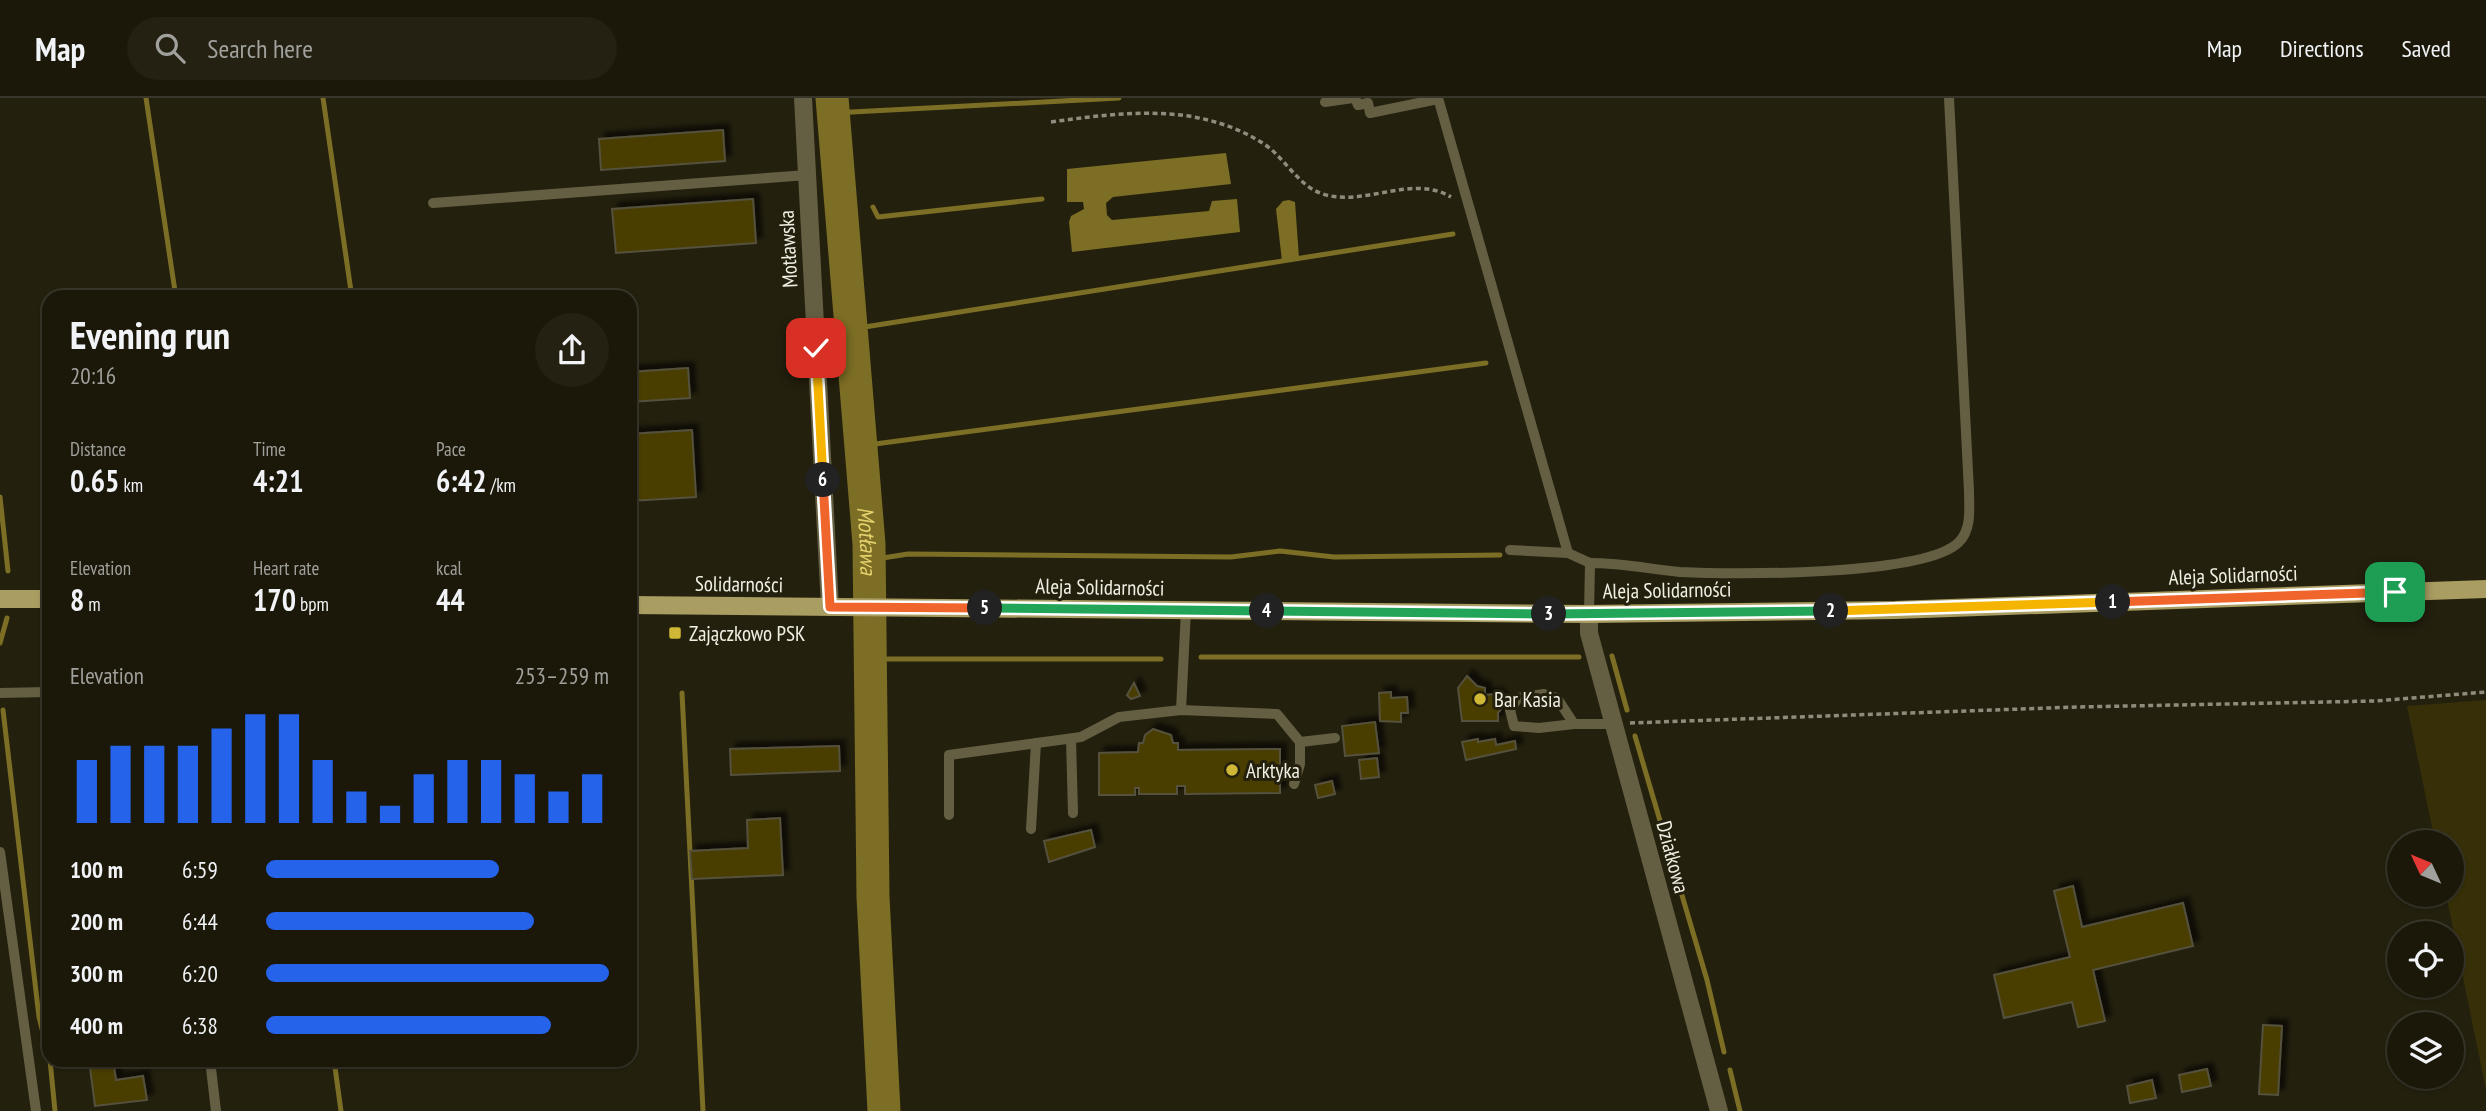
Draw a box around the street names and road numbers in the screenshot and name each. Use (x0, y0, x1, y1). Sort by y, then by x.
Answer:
street label: Motławska (772, 210, 804, 288)
street label: Aleja Solidarności (2168, 559, 2298, 591)
street label: Solidarności (695, 570, 783, 598)
street label: Aleja Solidarności (1035, 572, 1165, 602)
street label: Aleja Solidarności (1602, 575, 1732, 605)
street label: Działkowa (1650, 818, 1696, 896)

